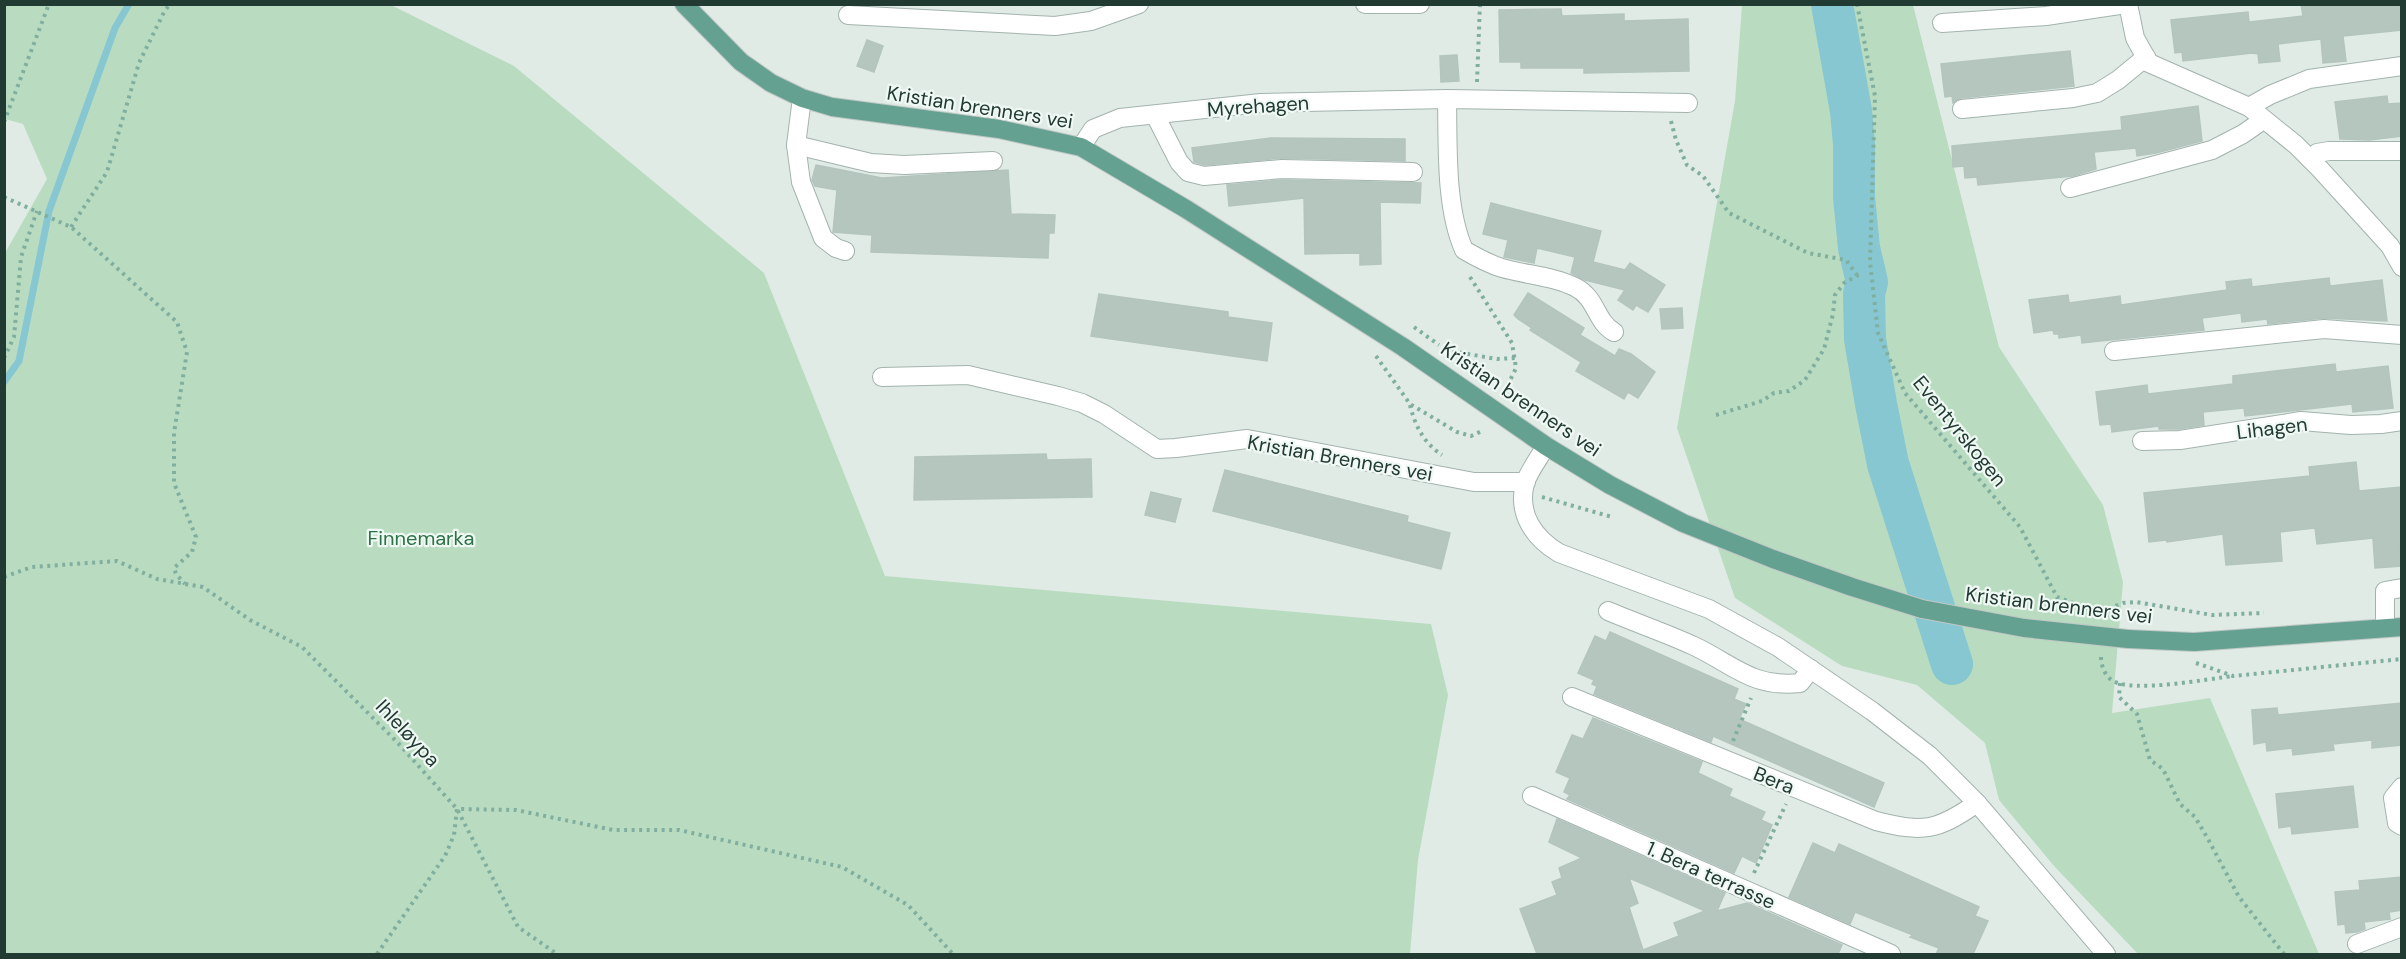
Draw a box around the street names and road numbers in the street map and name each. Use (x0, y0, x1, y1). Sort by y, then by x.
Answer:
street label: Kristian brenners vei (885, 79, 1075, 135)
street label: Myrehagen (1206, 89, 1310, 123)
street label: Kristian brenners vei (1436, 336, 1606, 462)
street label: Eventyrskogen (1907, 370, 2013, 492)
street label: Lihagen (2235, 411, 2309, 445)
street label: Kristian Brenners vei (1245, 429, 1435, 487)
street label: Kristian brenners vei (1964, 581, 2154, 629)
street label: Ihleløypa (370, 694, 446, 772)
street label: Bera (1750, 760, 1798, 800)
street label: 1. Bera terrasse (1642, 835, 1780, 915)

